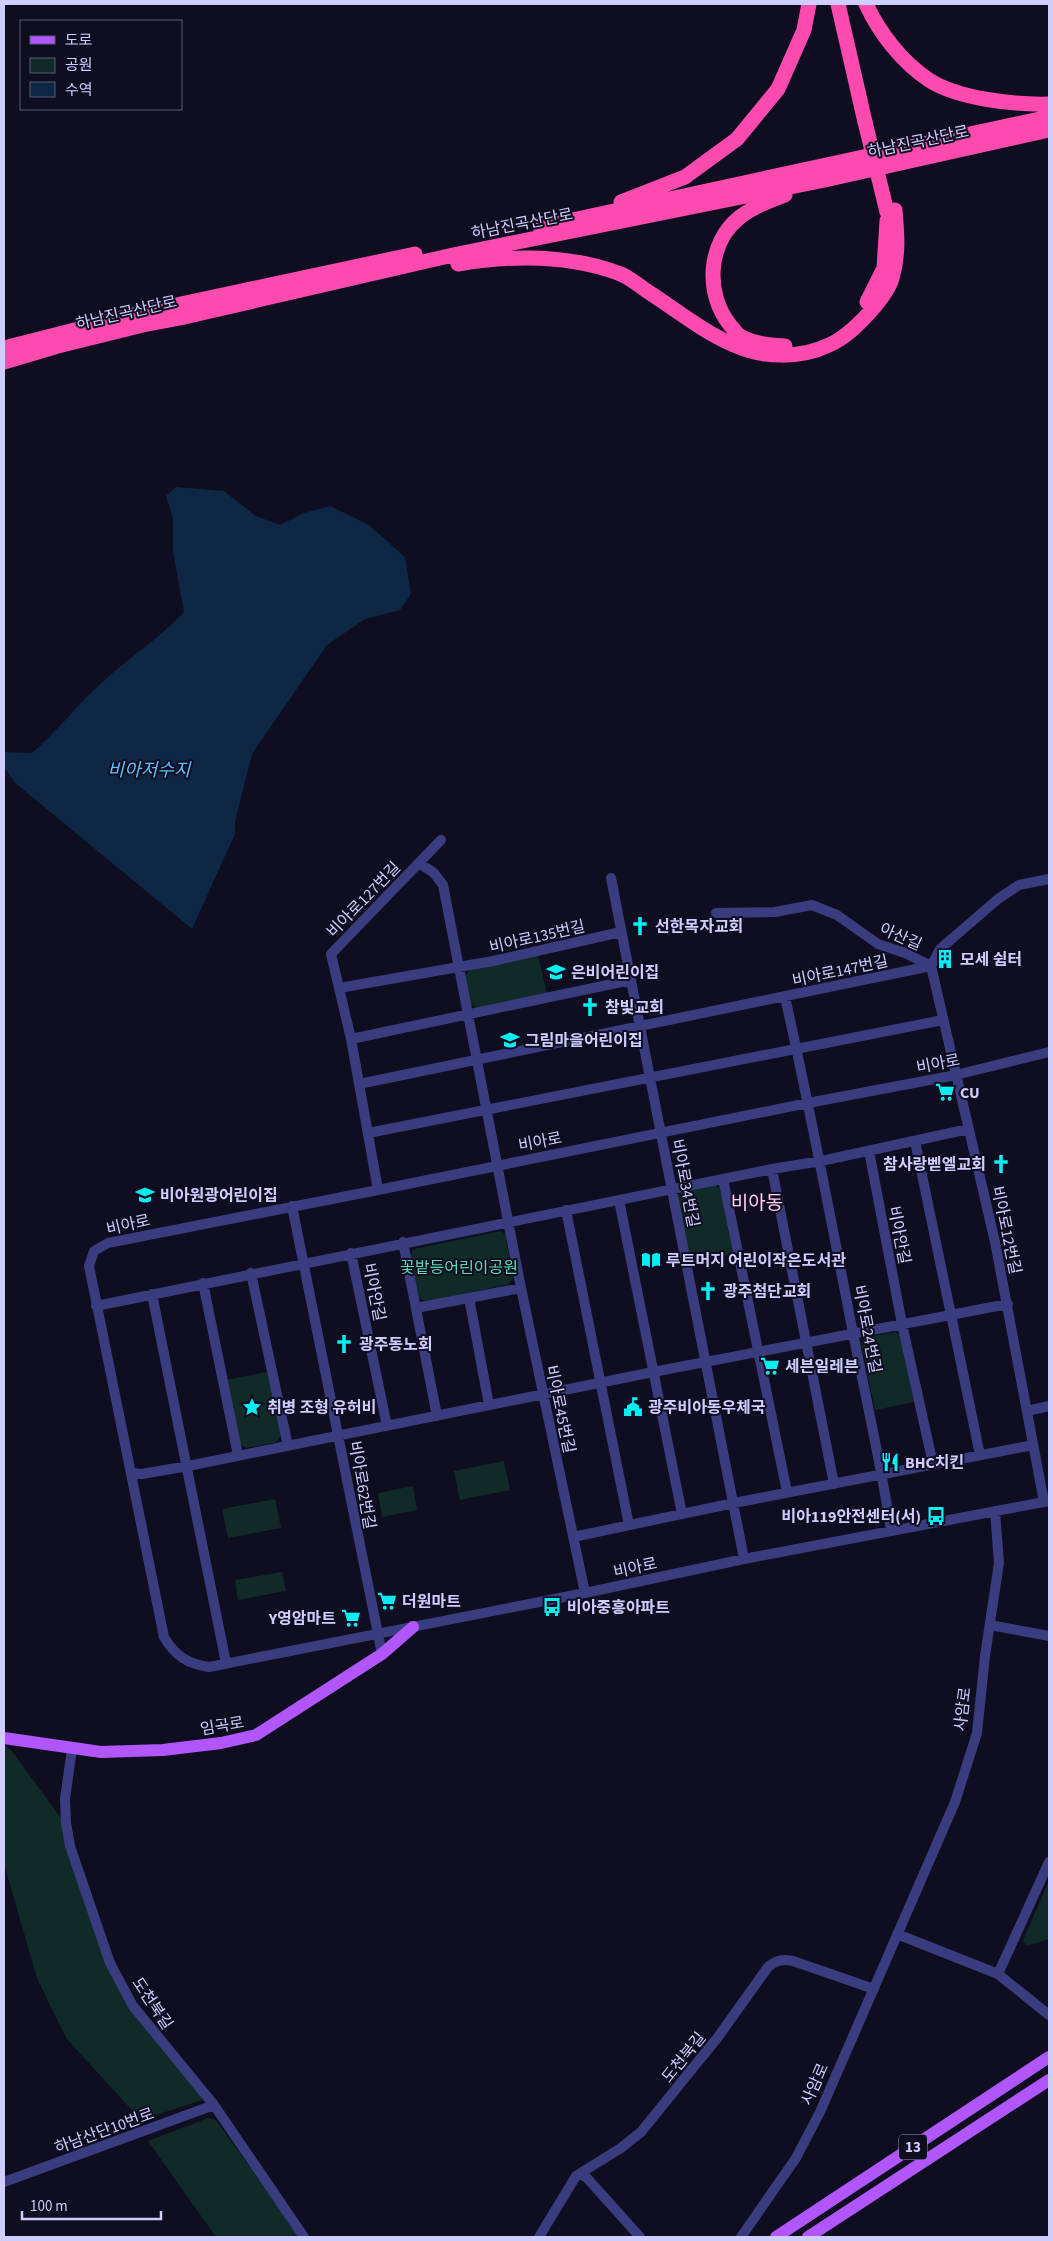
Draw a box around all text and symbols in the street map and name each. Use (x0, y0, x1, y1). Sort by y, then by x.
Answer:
legend (20, 20, 182, 110)
text: 도로 (65, 30, 93, 51)
text: 공원 (65, 55, 93, 76)
text: 수역 (65, 80, 93, 101)
street label: 하남진곡산단로 (866, 120, 971, 163)
street label: 하남진곡산단로 (470, 203, 575, 245)
street label: 하남진곡산단로 (74, 291, 179, 335)
water label: 비아저수지 (108, 758, 192, 783)
street label: 비아로127번길 (322, 857, 405, 942)
street label: 비아로135번길 (487, 915, 587, 959)
church icon: 선한목자교회 (629, 915, 651, 937)
place label: 선한목자교회 (655, 916, 743, 938)
street label: 아산길 (876, 918, 925, 956)
building icon: 모세 쉼터 (934, 948, 956, 970)
place label: 모세 쉼터 (960, 949, 1022, 971)
street label: 비아로147번길 (790, 950, 890, 992)
school or university icon: 은비어린이집 (545, 961, 567, 983)
place label: 은비어린이집 (571, 962, 659, 984)
church icon: 참빛교회 (579, 996, 601, 1018)
place label: 참빛교회 (605, 997, 664, 1019)
school or university icon: 그림마을어린이집 (499, 1029, 521, 1051)
place label: 그림마을어린이집 (525, 1030, 643, 1052)
street label: 비아로 (914, 1049, 962, 1079)
supermarket icon: CU (934, 1081, 956, 1103)
place label: CU (960, 1082, 980, 1104)
street label: 비아로 (516, 1127, 564, 1157)
street label: 비아로34번길 (666, 1137, 704, 1229)
church icon: 참사랑벧엘교회 (990, 1153, 1012, 1175)
place label: 참사랑벧엘교회 (883, 1154, 986, 1176)
school or university icon: 비아원광어린이집 (134, 1184, 156, 1206)
street label: 비아로12번길 (986, 1184, 1026, 1276)
place label: 비아원광어린이집 (160, 1185, 278, 1207)
district label: 비아동 (731, 1190, 783, 1217)
street label: 비아안길 (883, 1204, 915, 1266)
street label: 비아로 (104, 1209, 152, 1241)
library icon: 루트머지 어린이작은도서관 (640, 1249, 662, 1271)
place label: 루트머지 어린이작은도서관 (666, 1250, 846, 1272)
park label: 꽃밭등어린이공원 (400, 1257, 518, 1279)
street label: 비아안길 (358, 1261, 390, 1323)
church icon: 광주첨단교회 (697, 1280, 719, 1302)
place label: 광주첨단교회 (723, 1281, 811, 1303)
street label: 비아로24번길 (848, 1283, 886, 1375)
church icon: 광주동노회 (333, 1333, 355, 1355)
place label: 광주동노회 (359, 1334, 433, 1356)
supermarket icon: 세븐일레븐 (759, 1355, 781, 1377)
place label: 세븐일레븐 (785, 1356, 859, 1378)
street label: 비아로45번길 (540, 1363, 580, 1455)
place icon: 취병 조형 유허비 (241, 1396, 263, 1418)
public building icon: 광주비아동우체국 (622, 1396, 644, 1418)
place label: 취병 조형 유허비 (267, 1397, 376, 1419)
place label: 광주비아동우체국 (648, 1397, 766, 1419)
street label: 비아로62번길 (343, 1439, 381, 1531)
restaurant icon: BHC치킨 (879, 1451, 901, 1473)
place label: BHC치킨 (905, 1452, 964, 1474)
bus stop icon: 비아119안전센터(서) (925, 1505, 947, 1527)
place label: 비아119안전센터(서) (782, 1506, 921, 1528)
street label: 비아로 (611, 1553, 659, 1583)
supermarket icon: 더원마트 (376, 1590, 398, 1612)
place label: 더원마트 (402, 1591, 461, 1613)
bus stop icon: 비아중흥아파트 (541, 1596, 563, 1618)
place label: 비아중흥아파트 (567, 1597, 670, 1619)
supermarket icon: Y영암마트 (340, 1607, 362, 1629)
place label: Y영암마트 (268, 1608, 336, 1630)
street label: 사암로 (949, 1686, 977, 1732)
street label: 임곡로 (199, 1711, 246, 1741)
street label: 도천북길 (127, 1973, 178, 2034)
street label: 도천북길 (657, 2028, 711, 2087)
street label: 사암로 (796, 2060, 834, 2109)
street label: 하남산단10번로 (52, 2103, 157, 2159)
road number: 13 (899, 2134, 927, 2160)
scale bar (22, 2188, 161, 2220)
text: 100 m (30, 2196, 68, 2217)

